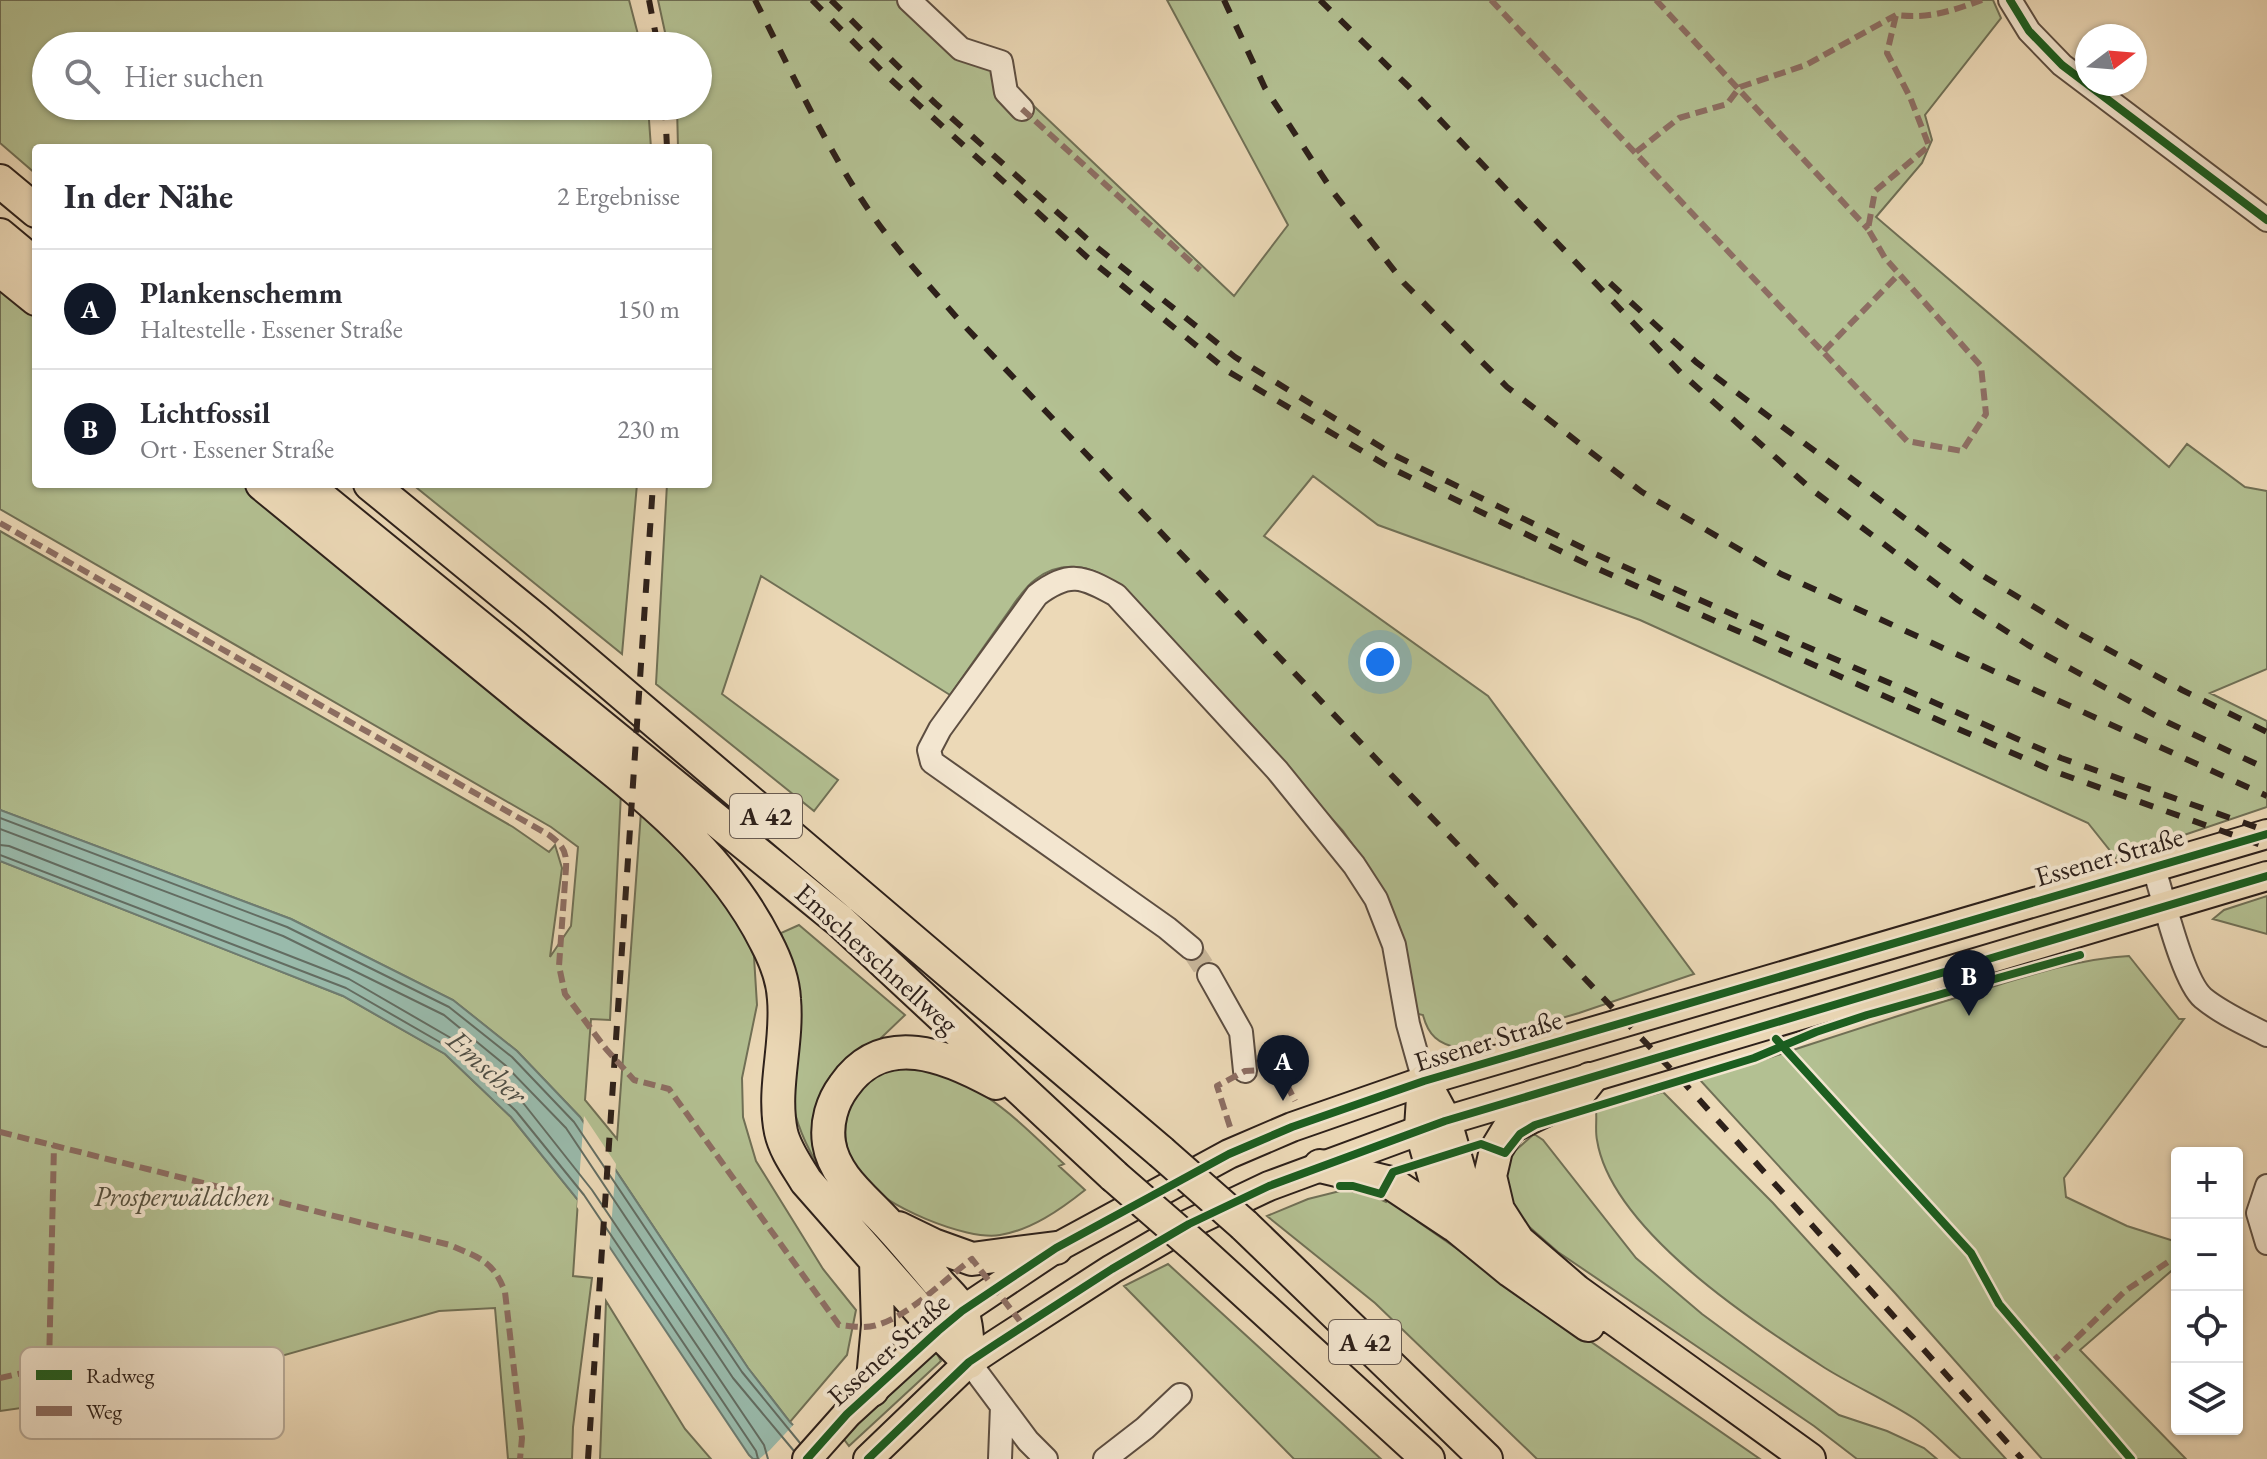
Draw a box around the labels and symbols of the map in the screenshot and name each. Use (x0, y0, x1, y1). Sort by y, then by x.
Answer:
north arrow (2075, 24, 2147, 96)
your location (1360, 642, 1400, 682)
road number: A 42 (730, 794, 802, 838)
street label: Essener Straße (2031, 818, 2187, 894)
street label: Emscherschnellweg (788, 875, 967, 1042)
pin: B (1943, 950, 1995, 1016)
street label: Essener Straße (1410, 1000, 1566, 1080)
water label: Emscher (439, 1020, 537, 1114)
pin: A (1257, 1035, 1309, 1101)
park label: Prosperwäldchen (94, 1178, 270, 1214)
street label: Essener Straße (819, 1284, 957, 1414)
road number: A 42 (1329, 1320, 1401, 1364)
legend (20, 1347, 284, 1439)
text: Radweg (86, 1361, 155, 1390)
text: Weg (86, 1397, 123, 1426)

